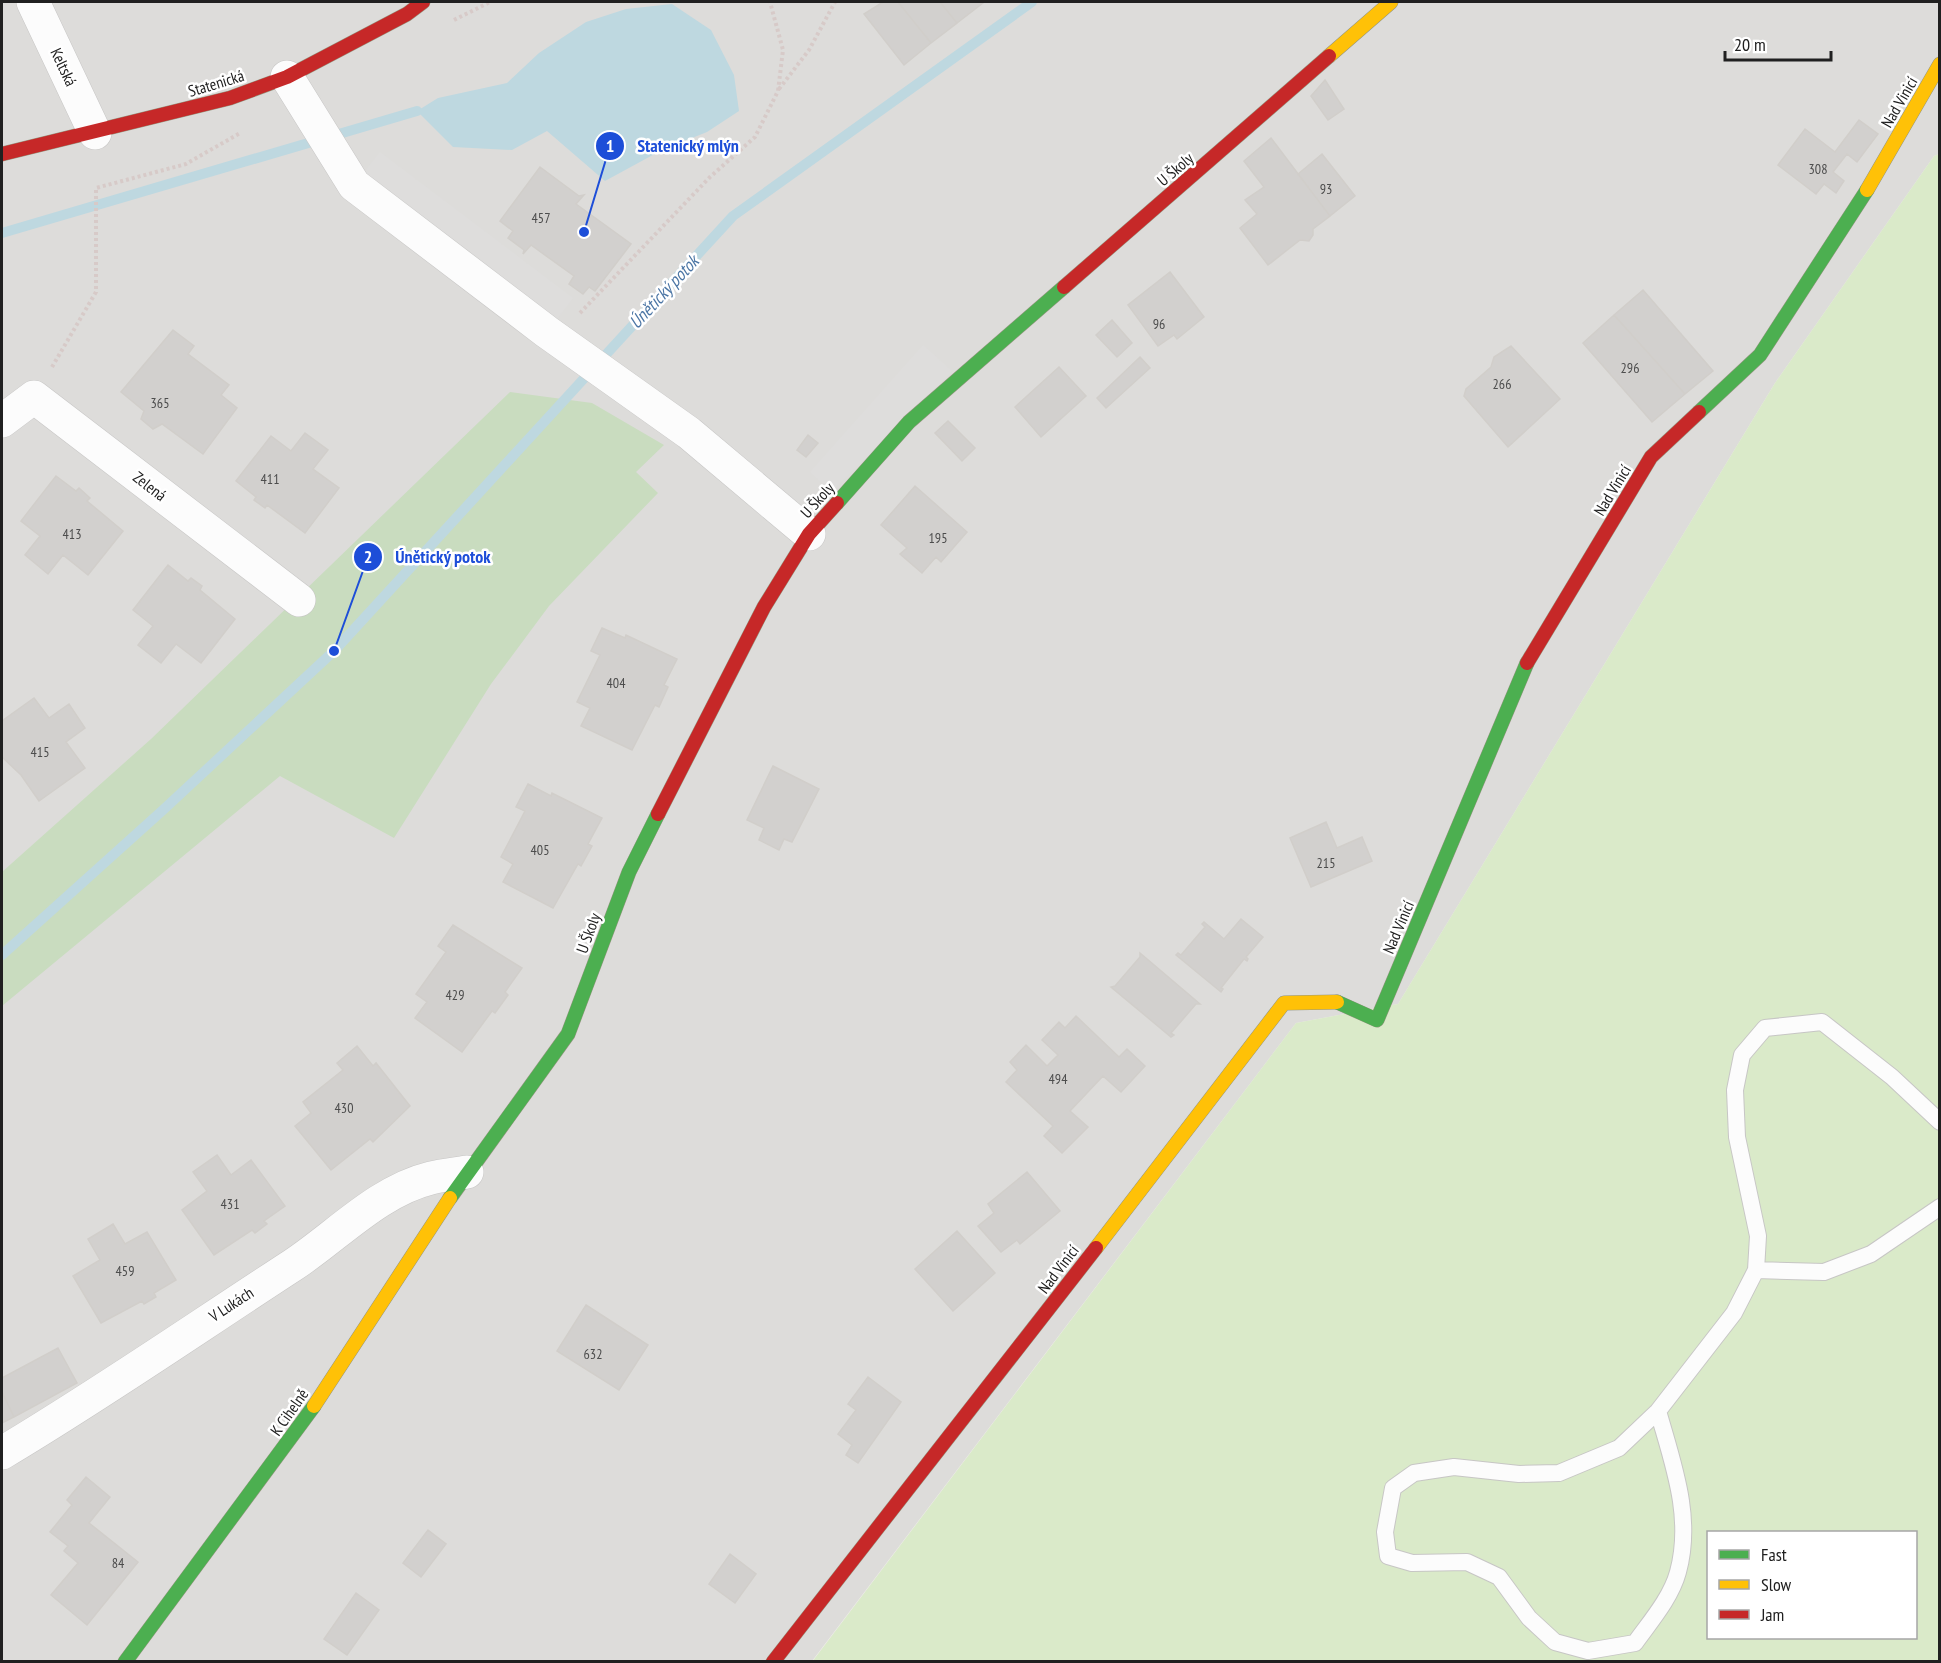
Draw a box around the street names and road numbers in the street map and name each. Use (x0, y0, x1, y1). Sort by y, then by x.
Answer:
street label: Keltská (46, 45, 82, 89)
street label: Statenická (186, 65, 246, 101)
street label: Nad Vinicí (1876, 73, 1922, 131)
street label: U Školy (1153, 148, 1197, 190)
street label: Nad Vinicí (1589, 461, 1635, 519)
street label: Zelená (129, 467, 171, 505)
street label: U Školy (796, 478, 838, 522)
street label: Nad Vinicí (1378, 897, 1418, 956)
street label: U Školy (572, 910, 604, 956)
street label: Nad Vinicí (1033, 1240, 1083, 1297)
street label: V Lukách (204, 1282, 257, 1326)
street label: K Cihelně (266, 1385, 312, 1439)

